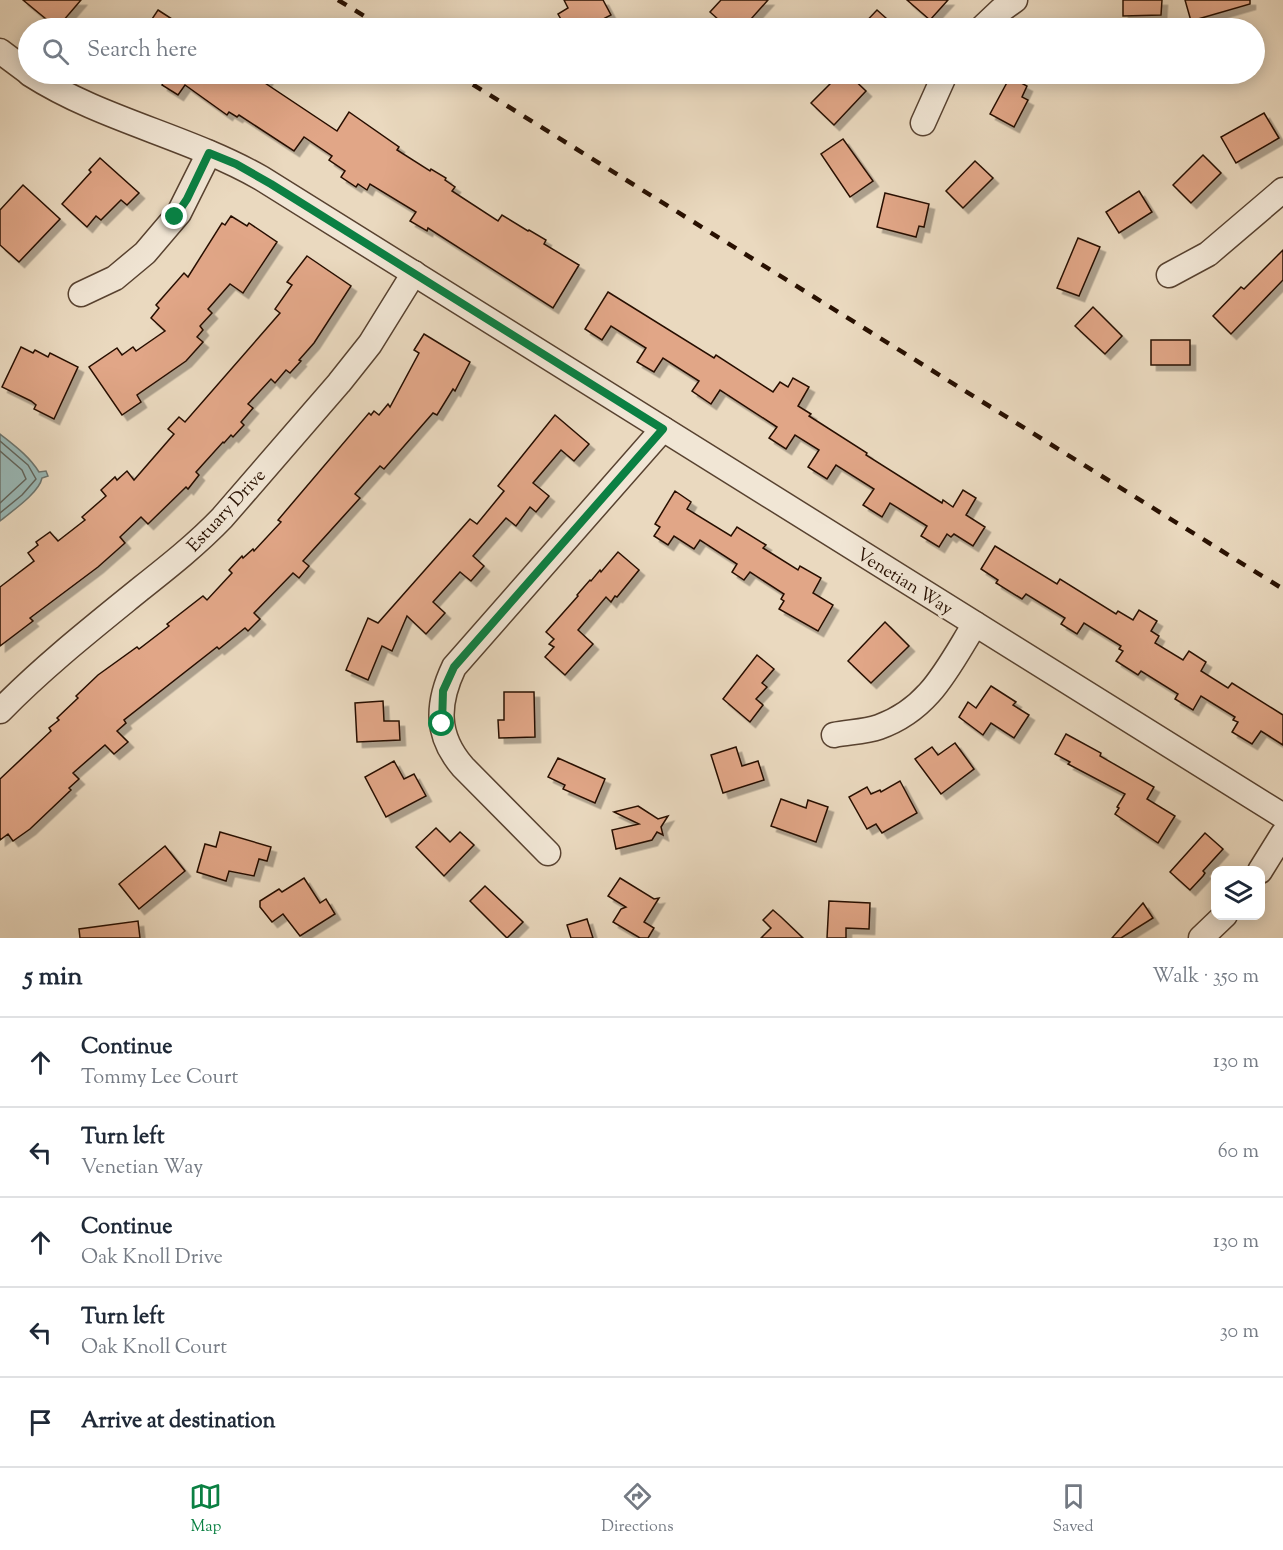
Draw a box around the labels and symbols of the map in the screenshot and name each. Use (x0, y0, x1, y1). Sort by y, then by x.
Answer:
route end (161, 203, 187, 229)
street label: Estuary Drive (182, 464, 273, 559)
street label: Venetian Way (850, 543, 957, 623)
route start (428, 710, 454, 736)

